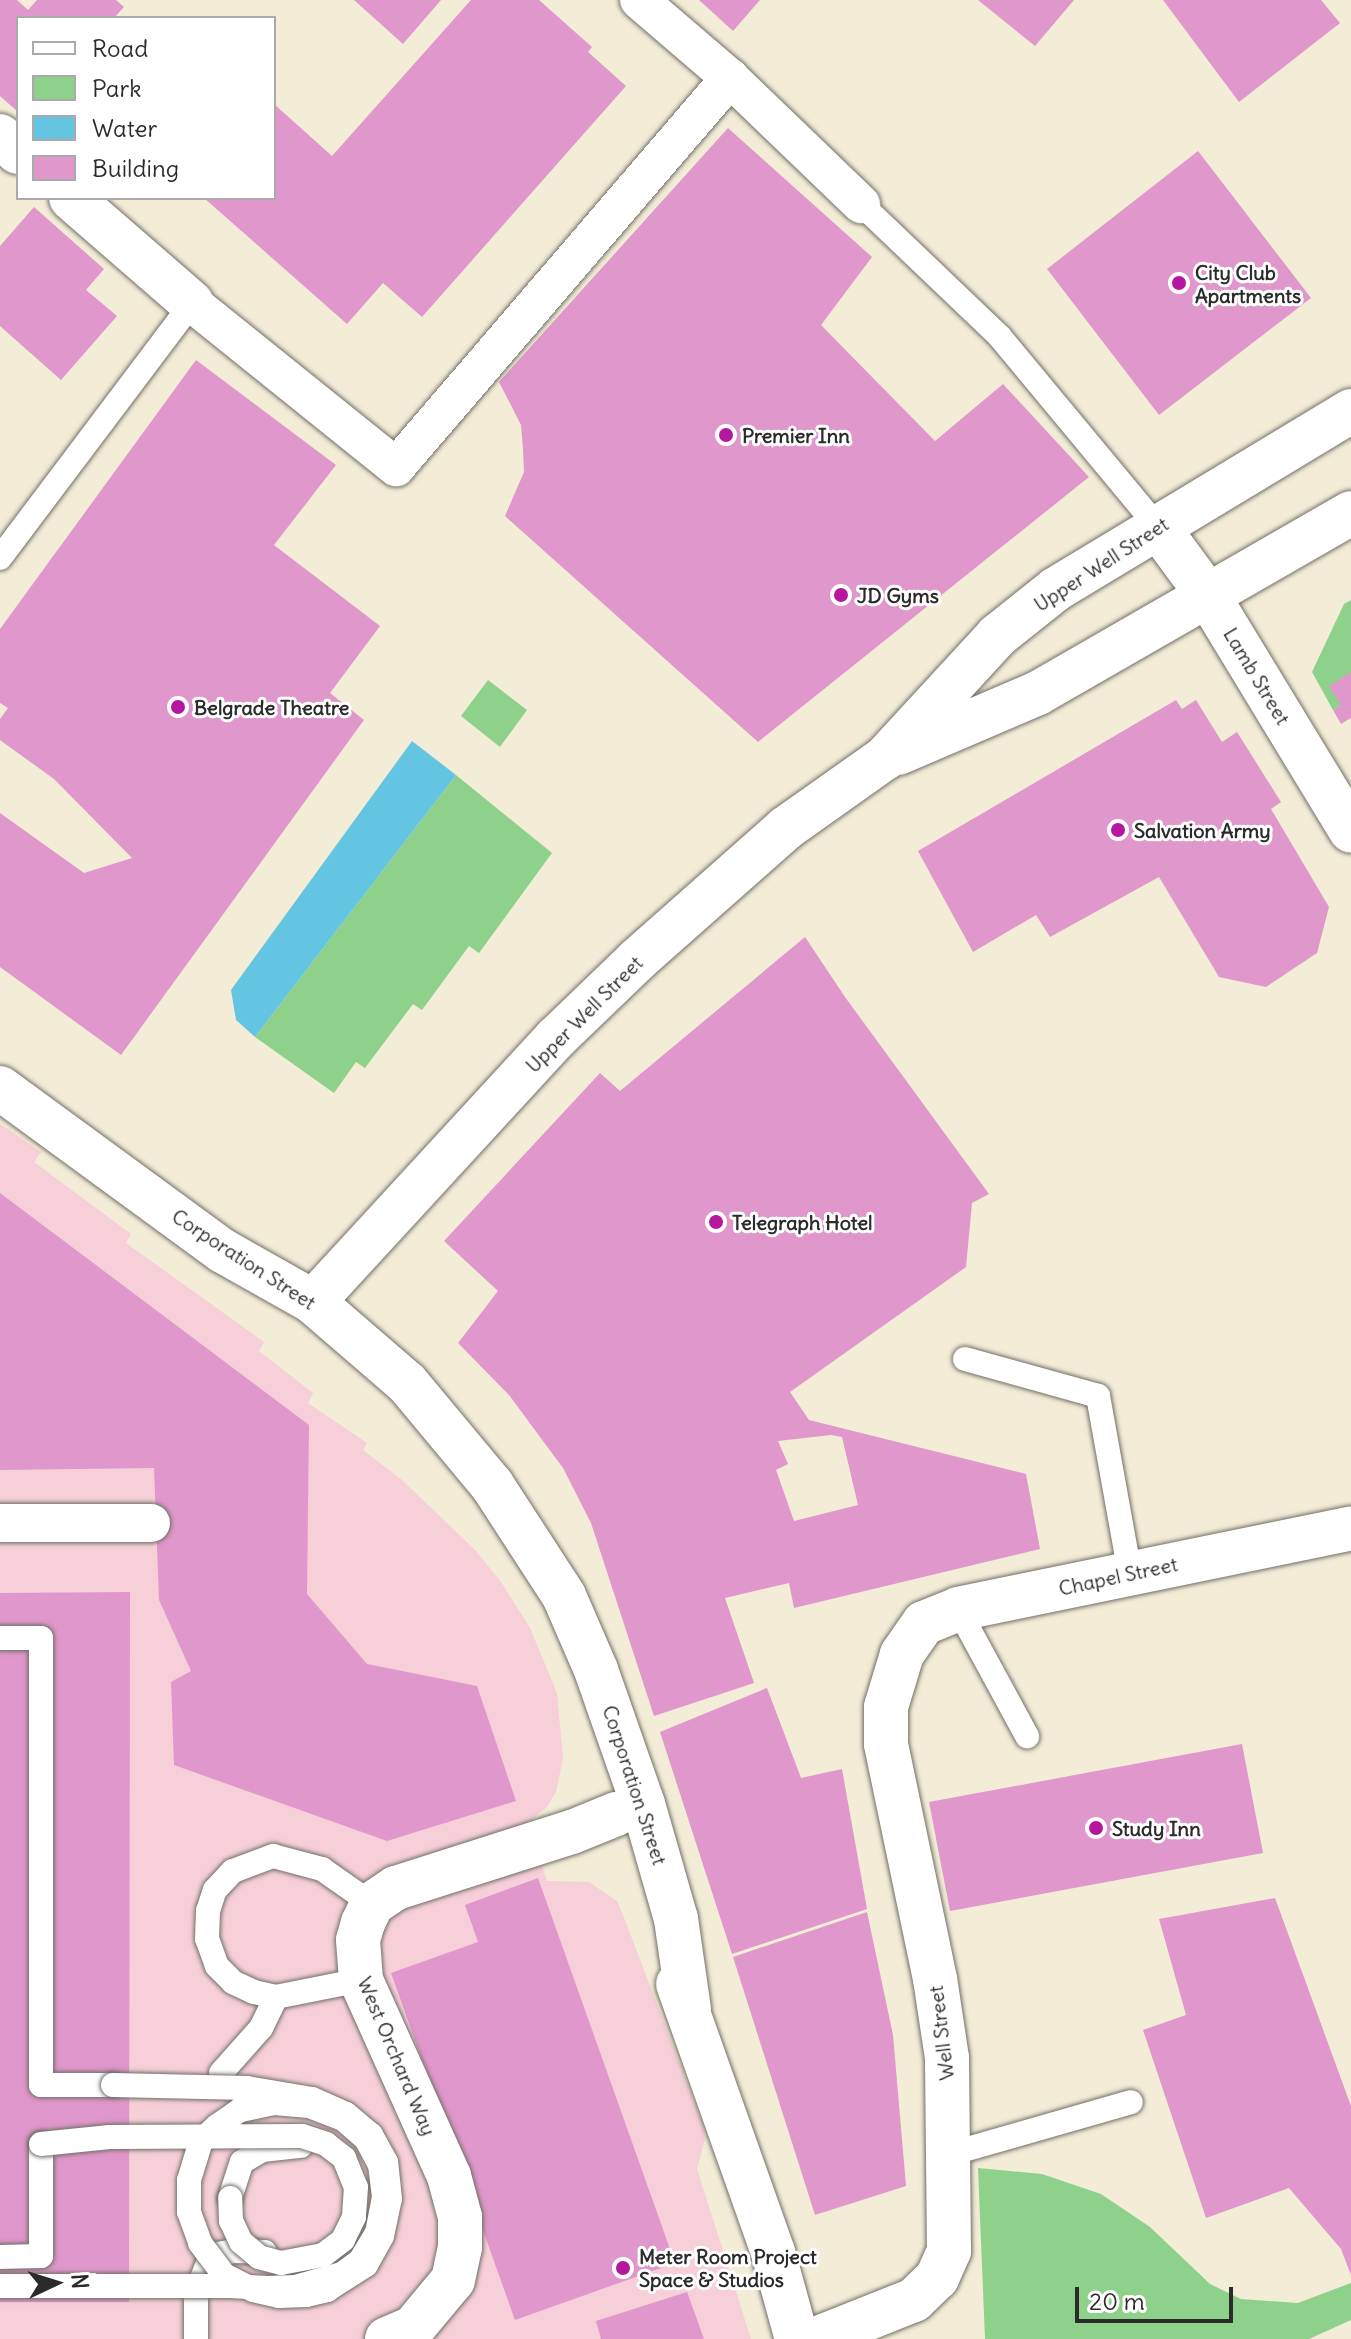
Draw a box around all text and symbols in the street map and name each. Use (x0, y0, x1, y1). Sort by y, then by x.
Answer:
legend (16, 16, 276, 200)
text: Road (92, 33, 148, 63)
text: Park (92, 73, 142, 103)
text: Water (92, 113, 157, 143)
text: Building (92, 153, 179, 183)
place label: City Club Apartments (1195, 260, 1301, 307)
marker: City Club Apartments (1170, 274, 1188, 292)
place label: Premier Inn (742, 423, 850, 447)
marker: Premier Inn (717, 426, 735, 444)
street label: Upper Well Street (1029, 512, 1173, 616)
place label: JD Gyms (857, 583, 939, 607)
marker: JD Gyms (832, 586, 850, 604)
street label: Lamb Street (1219, 623, 1295, 729)
place label: Belgrade Theatre (194, 695, 349, 719)
marker: Belgrade Theatre (169, 698, 187, 716)
place label: Salvation Army (1134, 818, 1271, 842)
marker: Salvation Army (1109, 821, 1127, 839)
street label: Upper Well Street (521, 951, 647, 1077)
street label: Corporation Street (168, 1204, 320, 1314)
place label: Telegraph Hotel (732, 1210, 873, 1234)
marker: Telegraph Hotel (707, 1213, 725, 1231)
street label: Chapel Street (1056, 1552, 1180, 1600)
street label: Corporation Street (598, 1702, 672, 1868)
place label: Study Inn (1112, 1816, 1201, 1840)
marker: Study Inn (1087, 1819, 1105, 1837)
street label: West Orchard Way (353, 1973, 441, 2139)
street label: Well Street (923, 1984, 959, 2082)
north arrow (16, 2243, 96, 2323)
place label: Meter Room Project Space & Studios (639, 2244, 817, 2291)
marker: Meter Room Project Space & Studios (614, 2259, 632, 2277)
scale bar (1079, 2271, 1237, 2321)
text: N (65, 2273, 94, 2290)
text: 20 m (1089, 2286, 1145, 2316)

